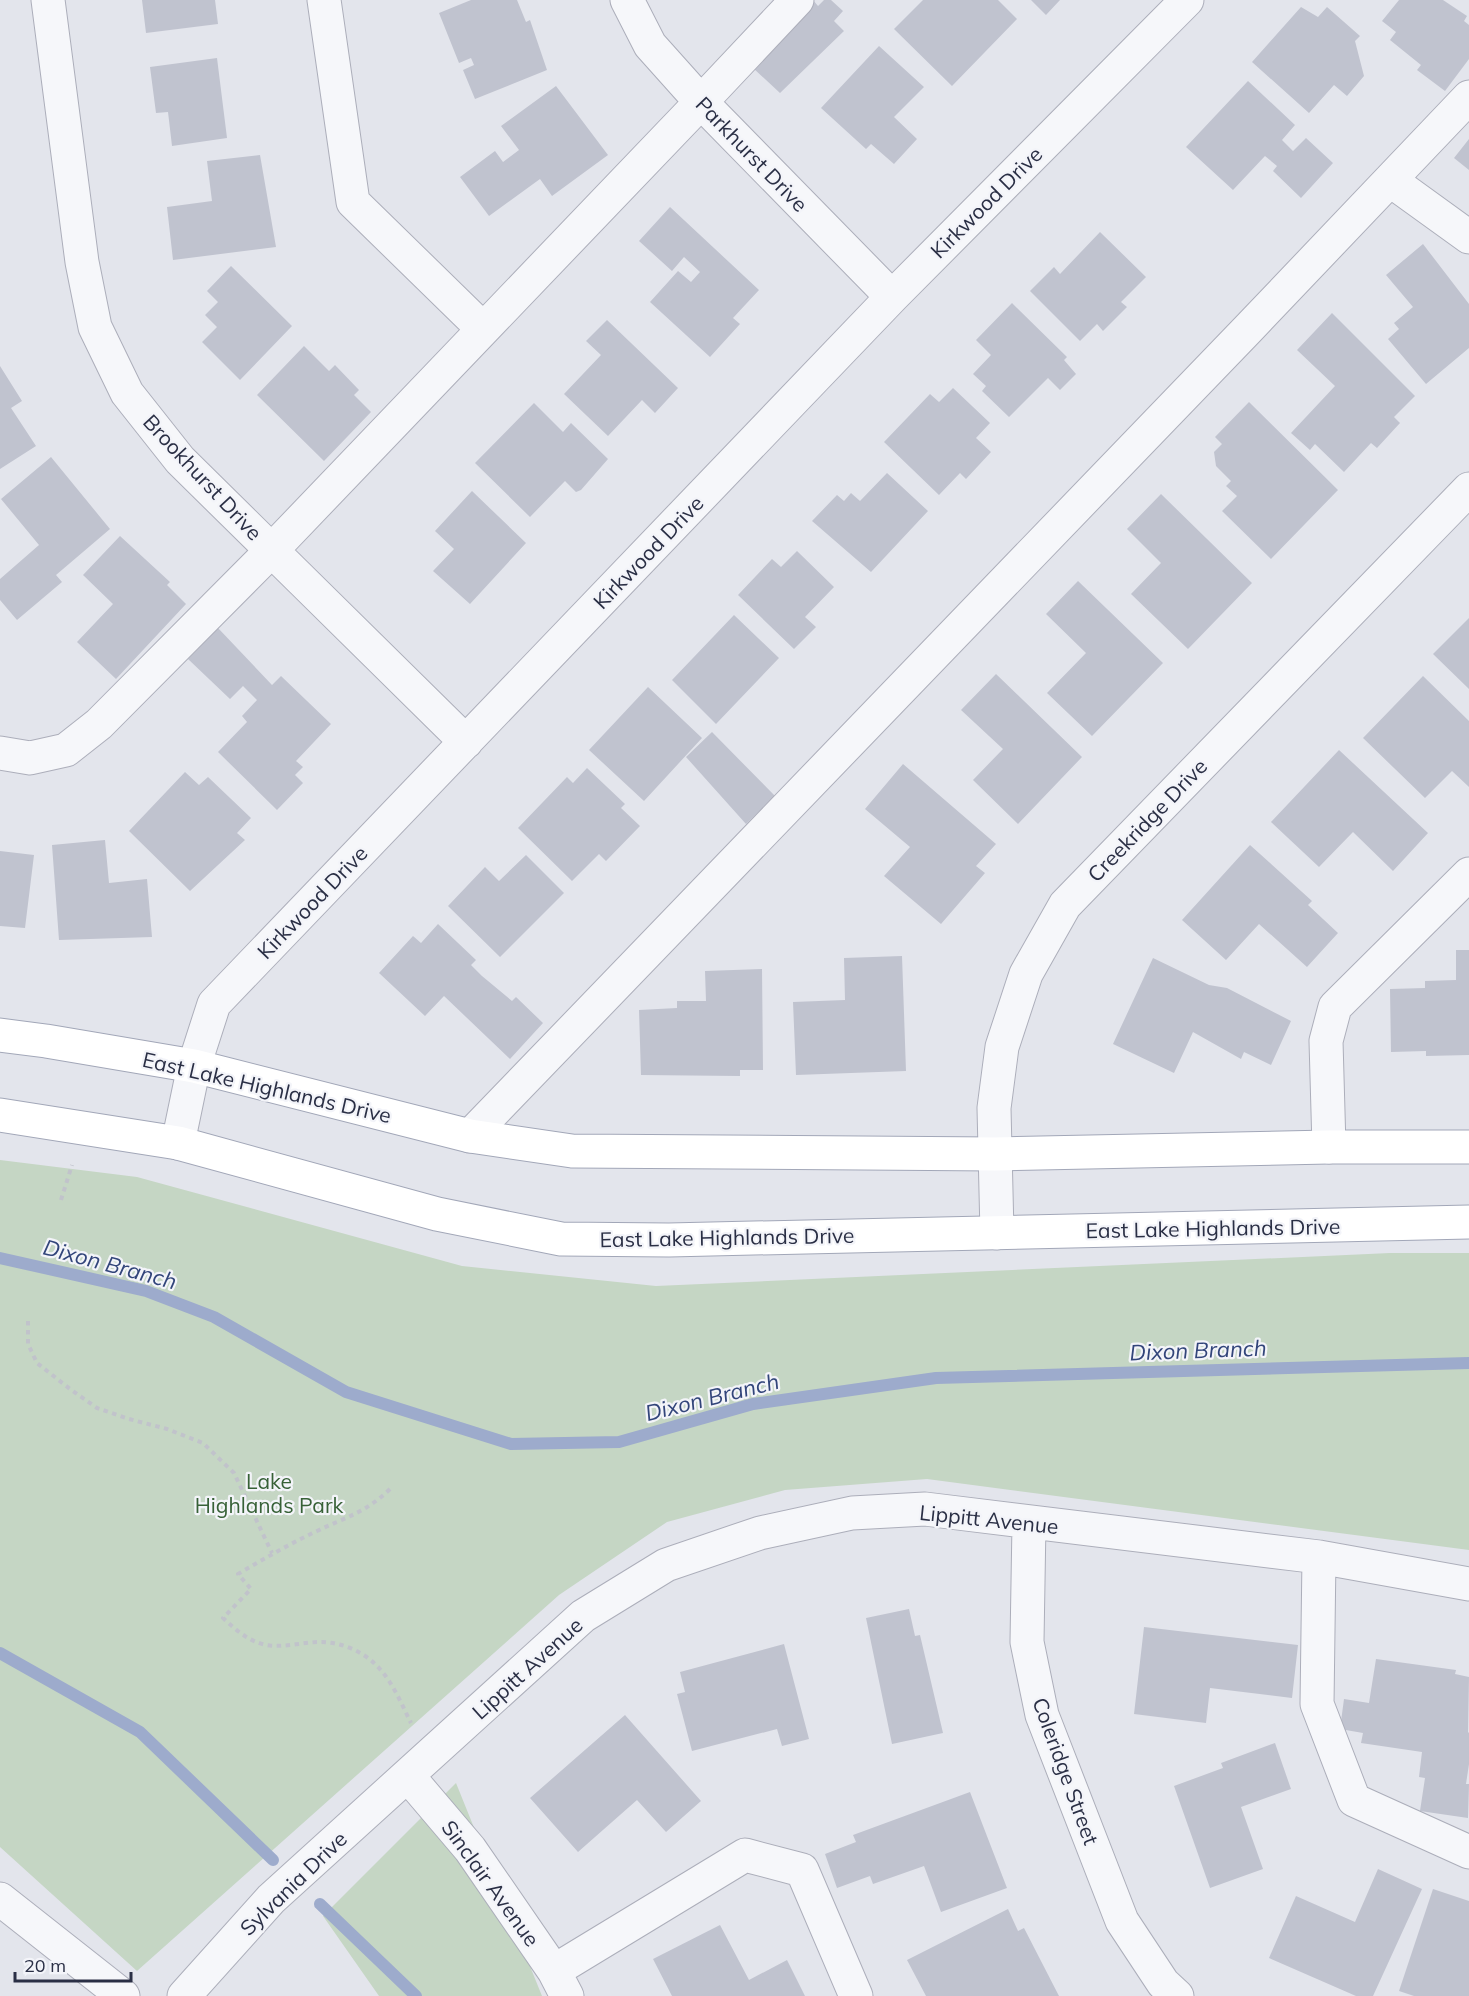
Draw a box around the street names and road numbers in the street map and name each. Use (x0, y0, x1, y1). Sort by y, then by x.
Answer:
street label: Parkhurst Drive (691, 91, 813, 217)
street label: Kirkwood Drive (925, 141, 1047, 263)
street label: Brookhurst Drive (138, 409, 268, 545)
street label: Kirkwood Drive (587, 490, 709, 614)
street label: Creekridge Drive (1082, 753, 1212, 887)
street label: Kirkwood Drive (251, 840, 373, 964)
street label: East Lake Highlands Drive (140, 1046, 394, 1128)
street label: East Lake Highlands Drive (1085, 1213, 1341, 1243)
street label: East Lake Highlands Drive (599, 1222, 855, 1252)
street label: Lippitt Avenue (918, 1499, 1060, 1539)
street label: Lippitt Avenue (466, 1612, 588, 1724)
street label: Coleridge Street (1027, 1694, 1105, 1848)
street label: Sinclair Avenue (437, 1815, 545, 1951)
street label: Sylvania Drive (234, 1825, 352, 1941)

